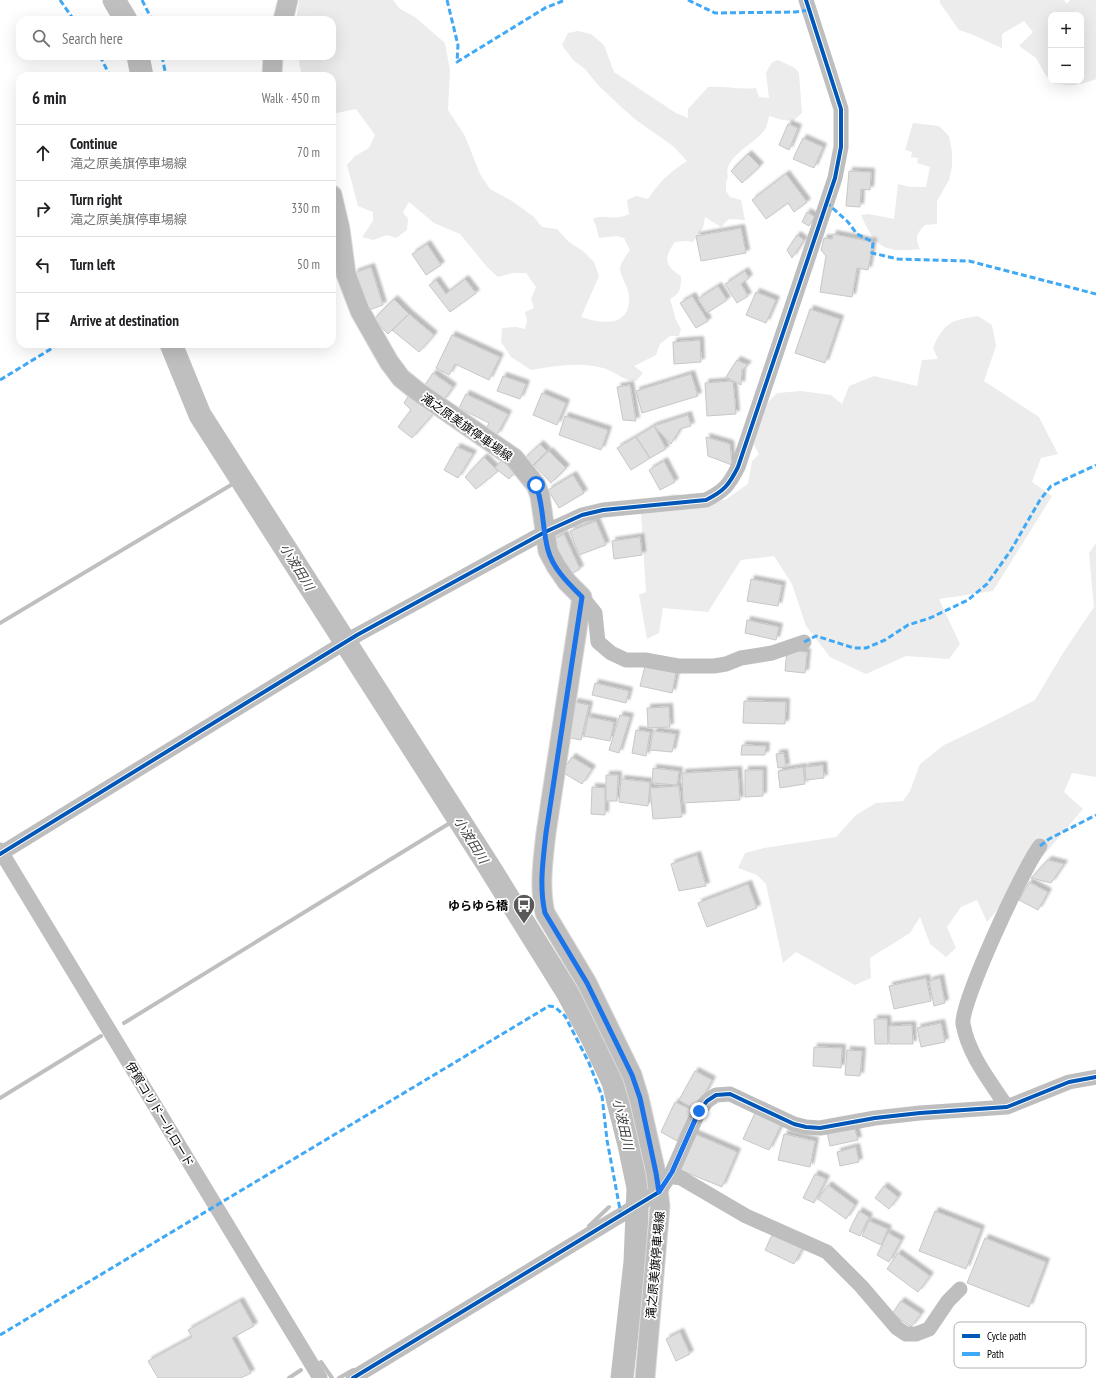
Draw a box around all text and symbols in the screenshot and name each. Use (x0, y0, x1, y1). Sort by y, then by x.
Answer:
map controls (1048, 12, 1084, 84)
button: + (1048, 12, 1084, 48)
search box (16, 16, 336, 60)
icon: search (30, 27, 52, 49)
text: Search here (62, 29, 123, 48)
button: − (1048, 48, 1084, 84)
text: 6 min (32, 87, 66, 109)
text: Walk · 450 m (262, 90, 320, 107)
text: Continue (70, 134, 117, 153)
icon: ahead (32, 142, 54, 164)
text: 70 m (297, 144, 320, 161)
text: 滝之原美旗停車場線 (70, 155, 187, 172)
text: Turn right (70, 190, 122, 209)
icon: right (32, 198, 54, 220)
text: 330 m (291, 200, 320, 217)
text: 滝之原美旗停車場線 (70, 211, 187, 228)
icon: left (32, 254, 54, 276)
text: Turn left (70, 255, 115, 274)
text: 50 m (297, 256, 320, 273)
icon: arrive (32, 310, 54, 332)
text: Arrive at destination (70, 311, 179, 330)
street label: 滝之原美旗停車場線 (418, 390, 516, 464)
route start (527, 476, 545, 494)
water label: 小波田川 (276, 540, 319, 595)
water label: 小波田川 (450, 813, 493, 868)
bus stop icon: ゆらゆら橋 (511, 892, 537, 925)
place label: ゆらゆら橋 (448, 898, 509, 913)
street label: 伊賀コリドールロード (123, 1059, 197, 1169)
water label: 小波田川 (609, 1097, 638, 1153)
route end (690, 1102, 708, 1120)
street label: 滝之原美旗停車場線 (643, 1211, 667, 1319)
legend (954, 1322, 1086, 1368)
text: Cycle path (987, 1329, 1026, 1343)
text: Path (987, 1347, 1004, 1361)

